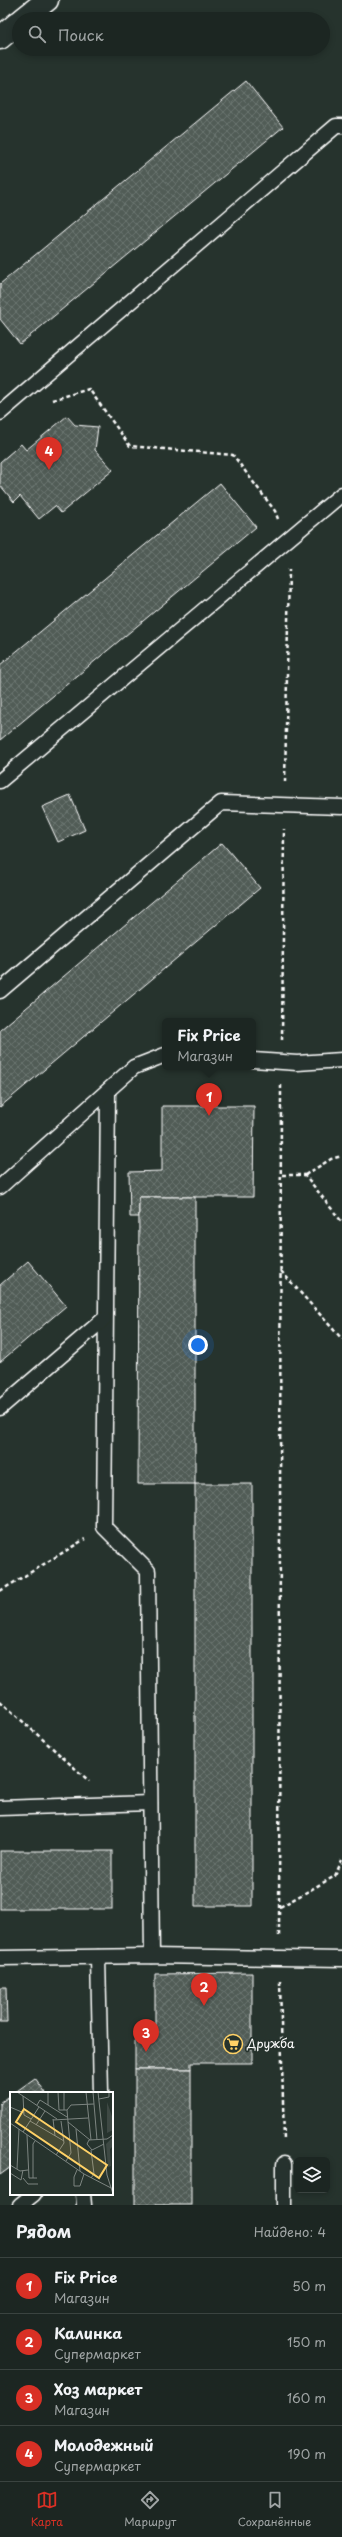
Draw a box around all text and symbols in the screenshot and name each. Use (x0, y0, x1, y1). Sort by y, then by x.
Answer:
search box (12, 12, 330, 56)
icon: search (26, 23, 48, 45)
text: Поиск (58, 23, 104, 46)
pin: 4 (36, 437, 62, 470)
popup (162, 1018, 256, 1070)
text: Fix Price (177, 1023, 241, 1046)
text: Магазин (177, 1046, 233, 1065)
pin: 1 (196, 1083, 222, 1116)
your location (188, 1335, 208, 1355)
pin: 2 (191, 1973, 217, 2006)
pin: 3 (133, 2019, 159, 2052)
supermarket icon: Дружба (222, 2033, 244, 2055)
place label: Дружба (246, 2034, 295, 2052)
inset map (10, 2092, 113, 2195)
map controls (294, 2157, 330, 2193)
button: layers (294, 2157, 330, 2193)
text: Рядом (16, 2218, 71, 2244)
text: Найдено: 4 (254, 2222, 326, 2241)
text: Fix Price (54, 2265, 117, 2288)
text: 1 (26, 2276, 32, 2295)
text: 50 m (292, 2276, 326, 2295)
text: Магазин (54, 2288, 110, 2307)
text: Калинка (54, 2321, 122, 2344)
text: 2 (24, 2332, 34, 2351)
text: 150 m (287, 2332, 326, 2351)
text: Супермаркет (54, 2344, 141, 2363)
text: Хоз маркет (54, 2377, 142, 2400)
text: 3 (25, 2388, 33, 2407)
text: 160 m (287, 2388, 326, 2407)
text: Магазин (54, 2400, 110, 2419)
text: Молодежный (54, 2433, 154, 2456)
text: 4 (25, 2444, 33, 2463)
text: 190 m (287, 2444, 326, 2463)
text: Супермаркет (54, 2456, 141, 2475)
tab: Карта (31, 2489, 63, 2530)
tab: Маршрут (124, 2489, 176, 2530)
tab: Сохранённые (238, 2489, 311, 2530)

